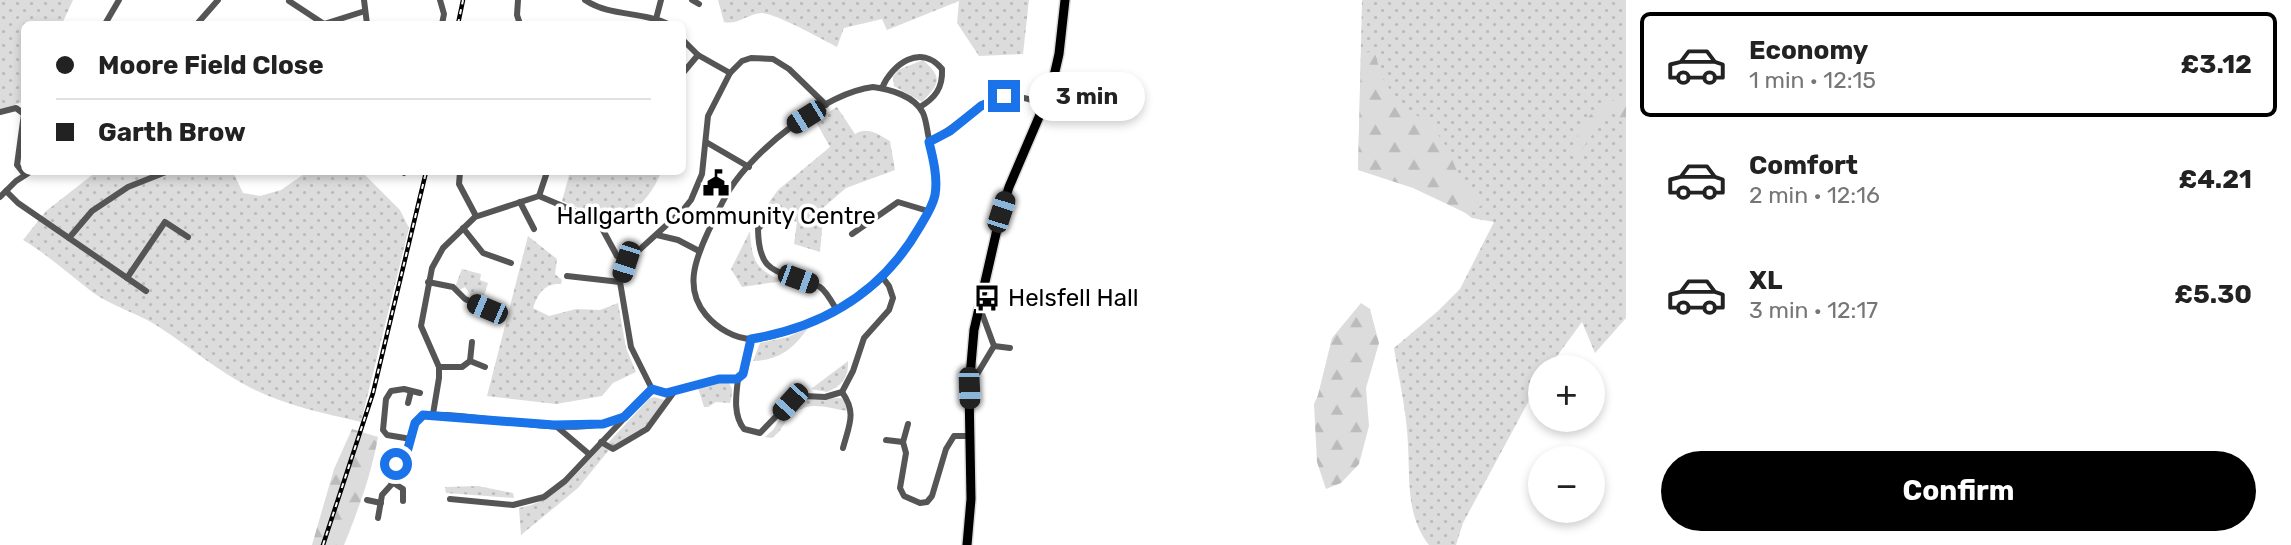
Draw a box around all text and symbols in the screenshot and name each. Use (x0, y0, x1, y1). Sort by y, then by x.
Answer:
icon: car (1665, 33, 1728, 96)
text: Economy (1749, 35, 1868, 66)
text: £3.12 (2181, 49, 2252, 80)
text: Moore Field Close (98, 50, 324, 81)
text: 1 min · 12:15 (1749, 66, 1876, 94)
callout: 3 min (1028, 72, 1144, 120)
route end (988, 80, 1020, 112)
text: 3 min (1056, 82, 1118, 110)
car (783, 97, 830, 137)
text: Garth Brow (98, 117, 246, 148)
icon: car (1665, 148, 1728, 211)
text: Comfort (1749, 150, 1858, 181)
text: £4.21 (2178, 164, 2252, 195)
public building icon: Hallgarth Community Centre (701, 168, 731, 198)
text: 2 min · 12:16 (1749, 181, 1880, 209)
car (985, 189, 1018, 235)
place label: Hallgarth Community Centre (556, 202, 876, 230)
car (610, 239, 643, 285)
car (775, 262, 822, 296)
icon: car (1665, 263, 1728, 326)
text: XL (1749, 265, 1782, 296)
text: £5.30 (2174, 279, 2252, 310)
bus stop icon: Helsfell Hall (972, 283, 1002, 313)
place label: Helsfell Hall (1008, 284, 1139, 312)
car (464, 291, 511, 327)
text: 3 min · 12:17 (1749, 296, 1878, 324)
map controls (1528, 355, 1605, 523)
button: + (1528, 355, 1605, 432)
car (958, 367, 981, 409)
car (769, 379, 812, 425)
button: − (1528, 446, 1605, 523)
route start (380, 448, 412, 480)
button: Confirm (1661, 451, 2256, 531)

